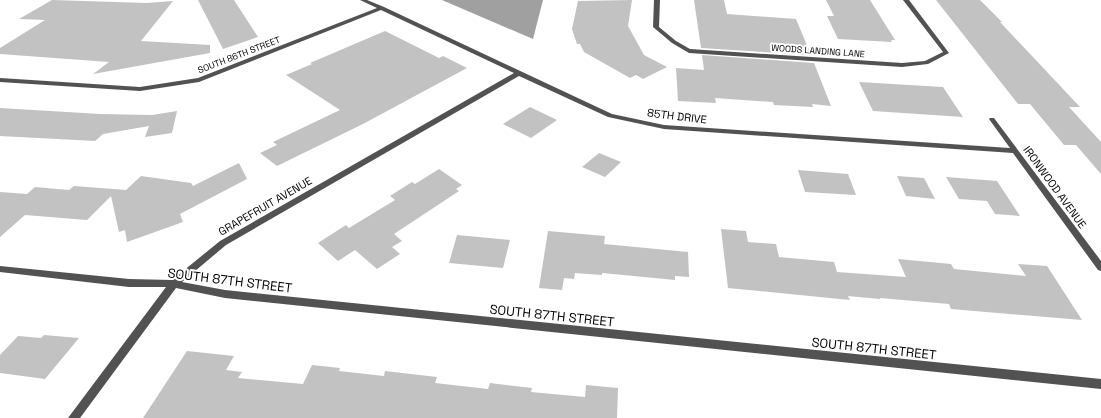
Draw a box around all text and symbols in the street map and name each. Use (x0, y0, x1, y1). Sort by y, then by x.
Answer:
street label: SOUTH 86TH STREET (196, 34, 283, 76)
street label: WOODS LANDING LANE (771, 42, 865, 60)
street label: 85TH DRIVE (646, 105, 708, 127)
street label: IRONWOOD AVENUE (1020, 143, 1090, 231)
street label: GRAPEFRUIT AVENUE (216, 173, 314, 239)
street label: SOUTH 87TH STREET (167, 264, 294, 297)
street label: SOUTH 87TH STREET (489, 300, 616, 331)
street label: SOUTH 87TH STREET (811, 333, 938, 364)

